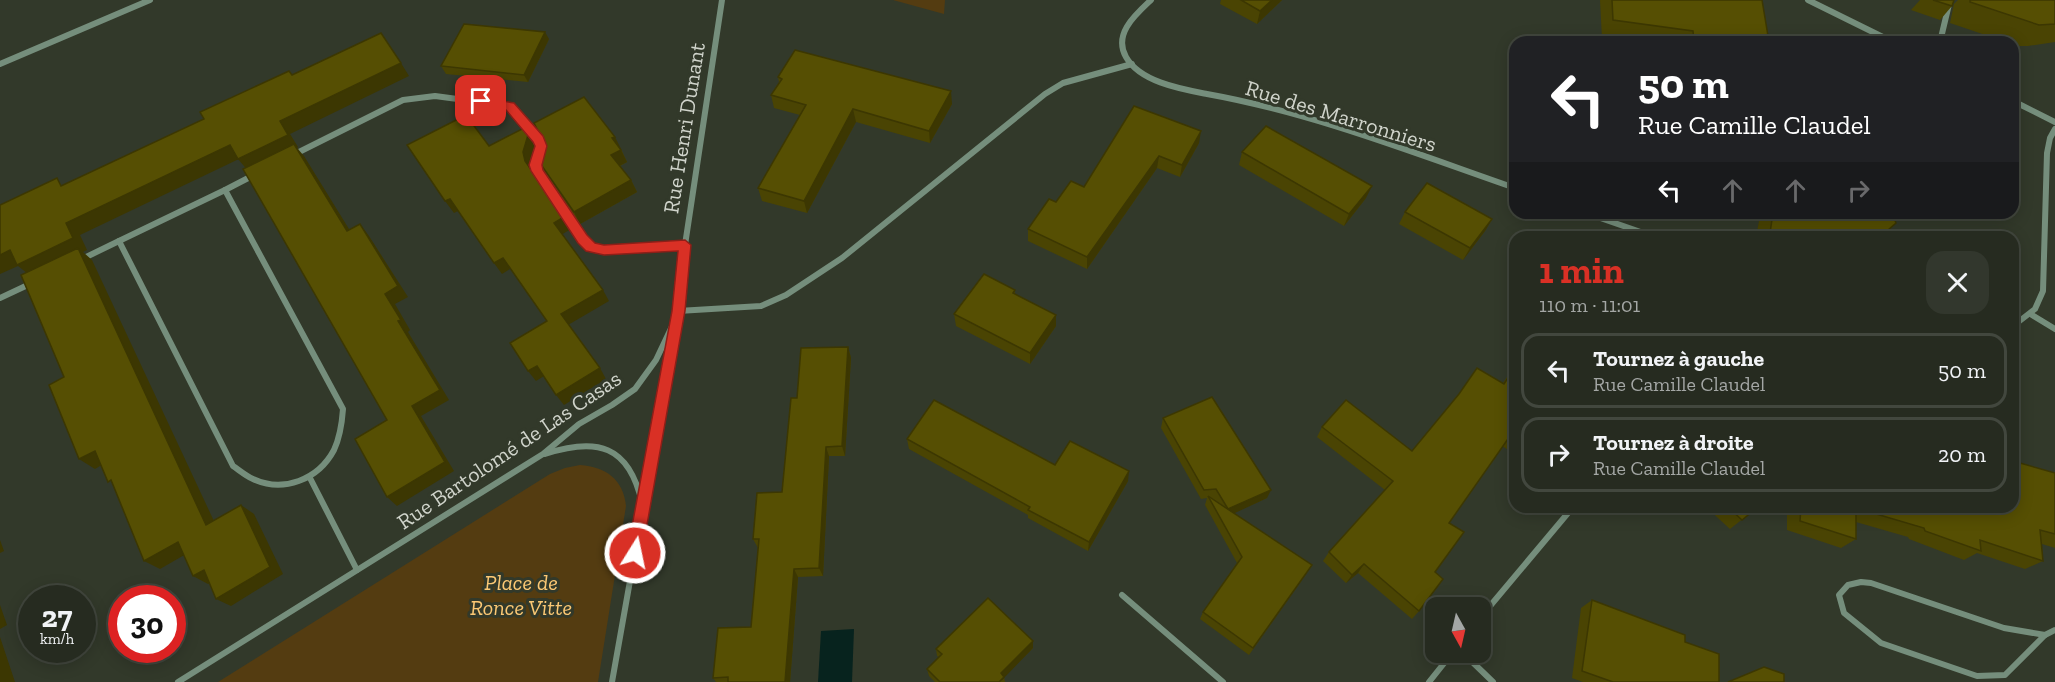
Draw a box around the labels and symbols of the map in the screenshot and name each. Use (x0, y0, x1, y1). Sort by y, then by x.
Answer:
street label: Rue Henri Dunant (657, 40, 711, 215)
street label: Rue des Marronniers (1242, 74, 1440, 158)
pin (455, 75, 506, 126)
street label: Rue Bartolomé de Las Casas (392, 365, 626, 535)
position arrow (603, 521, 667, 585)
park label: Place de Ronce Vitte (470, 569, 572, 621)
speed limit sign: 30 (108, 585, 186, 663)
north arrow (1425, 597, 1491, 663)

